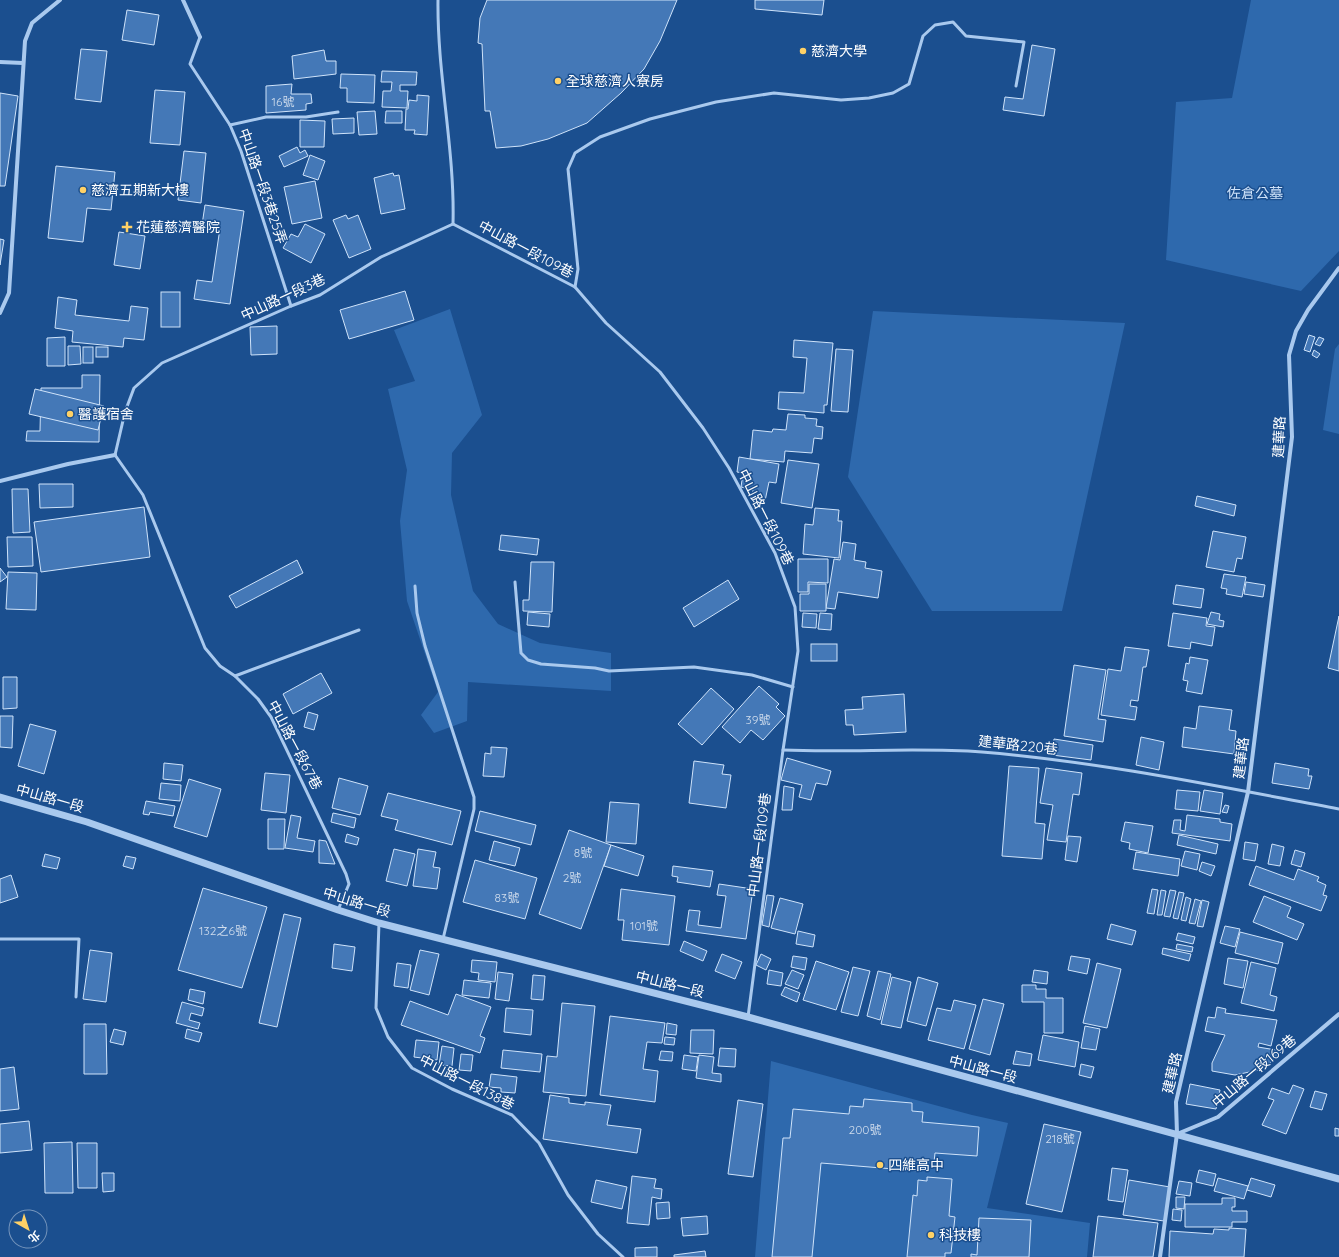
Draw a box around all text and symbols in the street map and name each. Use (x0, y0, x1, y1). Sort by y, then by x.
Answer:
place label: 慈濟大學 (811, 42, 867, 60)
marker: 慈濟大學 (798, 46, 808, 56)
place label: 全球慈濟人寮房 (566, 72, 664, 90)
marker: 全球慈濟人寮房 (553, 76, 563, 86)
house number: 16號 (272, 94, 294, 109)
street label: 中山路一段3巷25弄 (235, 126, 291, 246)
place label: 慈濟五期新大樓 (91, 181, 189, 199)
park label: 佐倉公墓 (1227, 184, 1283, 202)
marker: 慈濟五期新大樓 (78, 185, 88, 195)
street label: 中山路一段109巷 (475, 216, 577, 282)
place label: 花蓮慈濟醫院 (136, 218, 220, 236)
marker: 花蓮慈濟醫院 (121, 221, 133, 233)
street label: 中山路一段3巷 (238, 270, 328, 324)
place label: 醫護宿舍 (78, 405, 134, 423)
marker: 醫護宿舍 (65, 409, 75, 419)
street label: 建華路 (1269, 416, 1289, 458)
street label: 中山路一段109巷 (734, 466, 798, 568)
street label: 中山路一段67巷 (264, 697, 326, 793)
house number: 39號 (746, 712, 770, 727)
street label: 建華路220巷 (977, 732, 1059, 758)
street label: 建華路 (1230, 736, 1252, 780)
street label: 中山路一段 (14, 780, 86, 816)
street label: 中山路一段109巷 (744, 792, 774, 898)
house number: 8號 (574, 845, 592, 860)
house number: 2號 (563, 870, 581, 885)
street label: 中山路一段 (321, 883, 393, 921)
house number: 83號 (495, 890, 519, 905)
house number: 101號 (630, 918, 658, 933)
house number: 132之6號 (199, 923, 247, 938)
street label: 中山路一段 (634, 967, 706, 1001)
street label: 中山路一段169巷 (1208, 1031, 1300, 1111)
street label: 中山路一段138巷 (417, 1050, 517, 1114)
street label: 中山路一段 (947, 1051, 1019, 1087)
street label: 建華路 (1159, 1051, 1185, 1095)
house number: 200號 (849, 1122, 881, 1137)
house number: 218號 (1045, 1131, 1075, 1146)
place label: 四維高中 (888, 1156, 944, 1174)
marker: 四維高中 (875, 1160, 885, 1170)
north arrow (8, 1209, 48, 1249)
place label: 科技樓 (939, 1226, 981, 1244)
text: 北 (26, 1228, 43, 1246)
marker: 科技樓 (926, 1230, 936, 1240)

